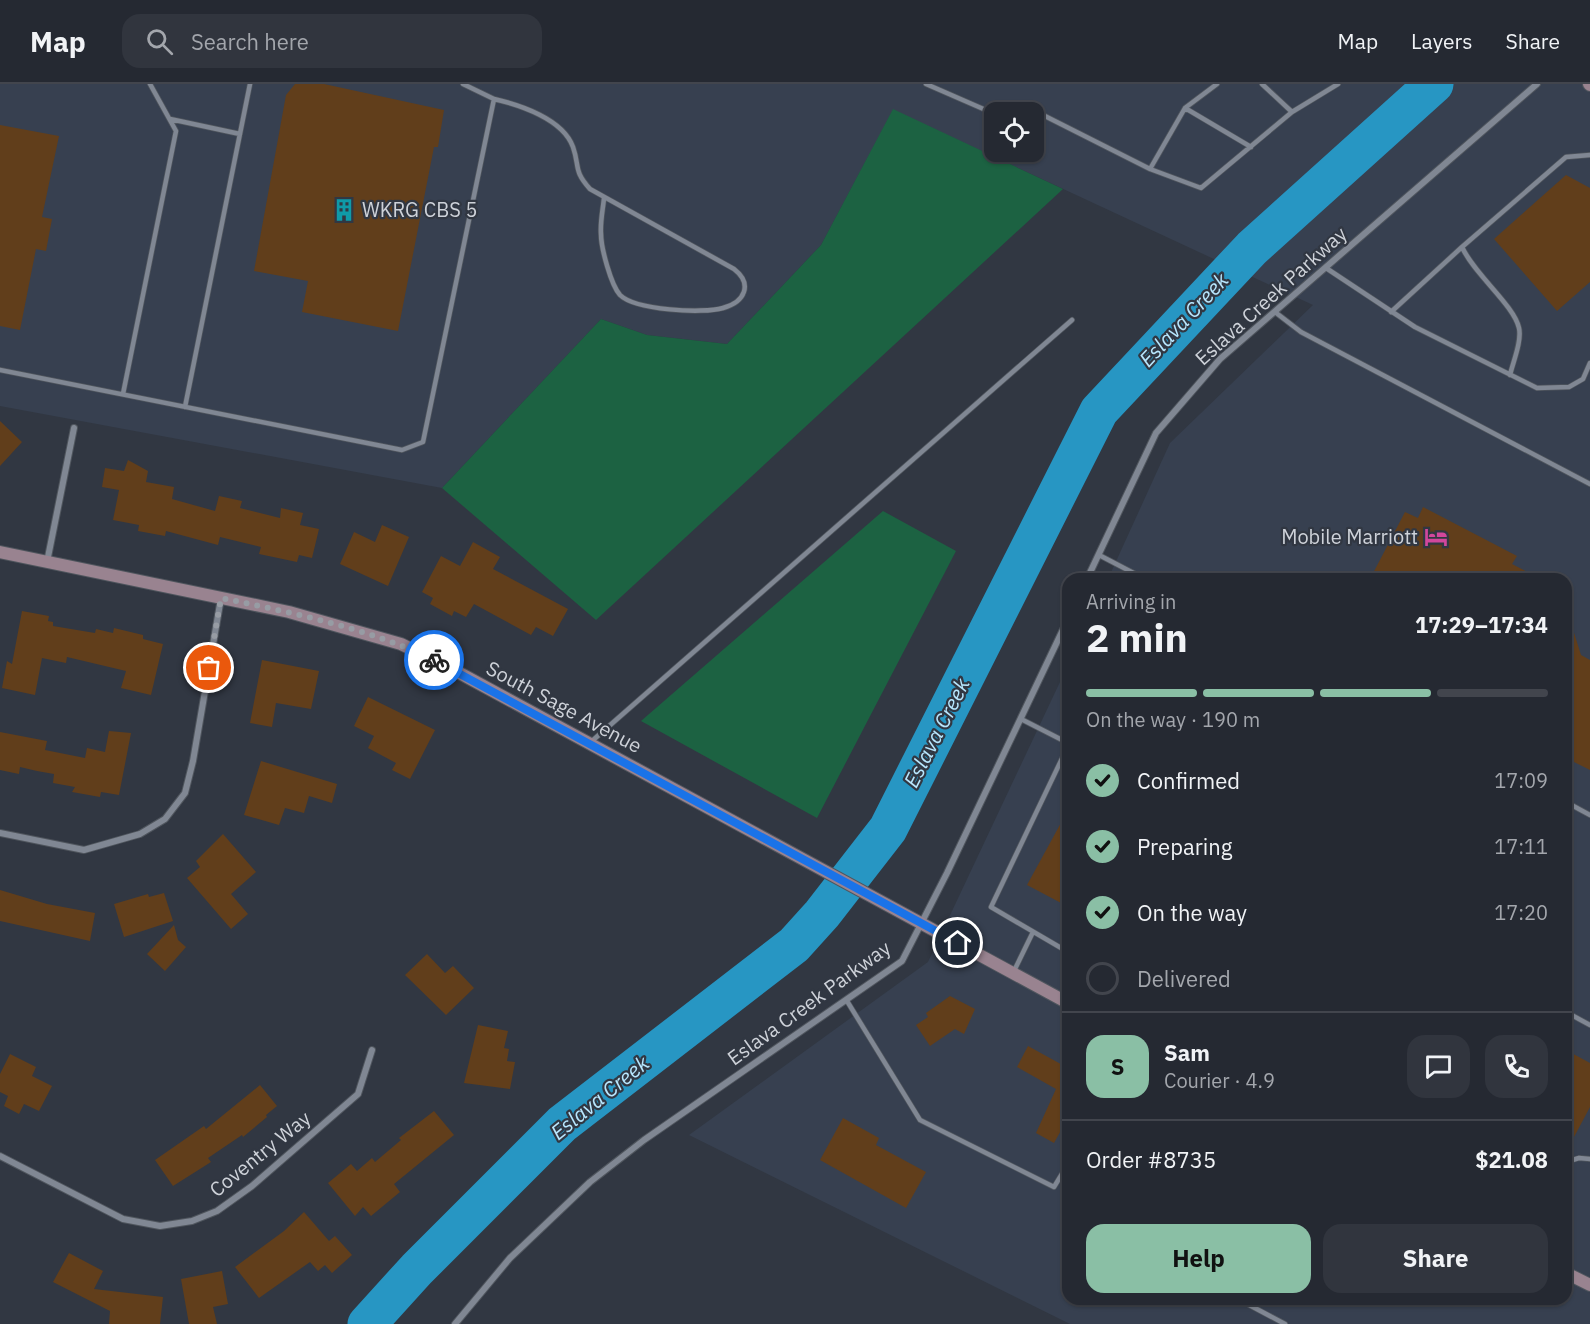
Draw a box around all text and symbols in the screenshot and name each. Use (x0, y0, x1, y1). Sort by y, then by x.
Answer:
search box (122, 14, 542, 68)
text: Map (30, 23, 86, 60)
icon: search (143, 25, 176, 58)
text: Search here (191, 27, 309, 56)
text: Map (1338, 27, 1378, 55)
text: Layers (1411, 27, 1473, 55)
text: Share (1506, 27, 1560, 55)
map controls (984, 102, 1044, 162)
button: locate (984, 102, 1044, 162)
place label: WKRG CBS 5 (362, 196, 478, 223)
building icon: WKRG CBS 5 (331, 197, 357, 223)
street label: Eslava Creek Parkway (1189, 220, 1352, 371)
water label: Eslava Creek (1132, 265, 1235, 372)
place label: Mobile Marriott (1281, 523, 1418, 550)
hotel icon: Mobile Marriott (1423, 524, 1449, 550)
text: Arriving in (1086, 588, 1176, 615)
text: 17:29–17:34 (1415, 610, 1548, 639)
text: 2 min (1086, 612, 1188, 663)
courier (404, 630, 464, 690)
pin (183, 642, 234, 693)
icon: bike (418, 644, 451, 677)
icon: bag (192, 651, 225, 684)
street label: South Sage Avenue (482, 654, 647, 759)
water label: Eslava Creek (897, 672, 976, 792)
text: On the way · 190 m (1086, 706, 1260, 733)
icon: check (1086, 764, 1119, 797)
text: Confirmed (1137, 766, 1240, 795)
text: 17:09 (1494, 767, 1548, 794)
icon: check (1086, 830, 1119, 863)
text: Preparing (1137, 832, 1232, 861)
text: 17:11 (1494, 833, 1548, 860)
icon: check (1086, 896, 1119, 929)
text: On the way (1137, 898, 1247, 927)
text: 17:20 (1494, 899, 1548, 926)
pin (932, 917, 983, 968)
icon: home (941, 926, 974, 959)
street label: Eslava Creek Parkway (722, 934, 896, 1071)
text: Delivered (1137, 964, 1231, 993)
button: chat (1407, 1035, 1470, 1098)
button: phone (1485, 1035, 1548, 1098)
text: Sam (1164, 1038, 1210, 1067)
water label: Eslava Creek (544, 1048, 655, 1146)
text: S (1111, 1052, 1124, 1081)
text: Courier · 4.9 (1164, 1067, 1275, 1094)
street label: Coventry Way (203, 1104, 316, 1203)
text: Order #8735 (1086, 1145, 1216, 1174)
text: $21.08 (1475, 1145, 1548, 1174)
button: Help (1086, 1224, 1311, 1293)
button: Share (1323, 1224, 1548, 1293)

